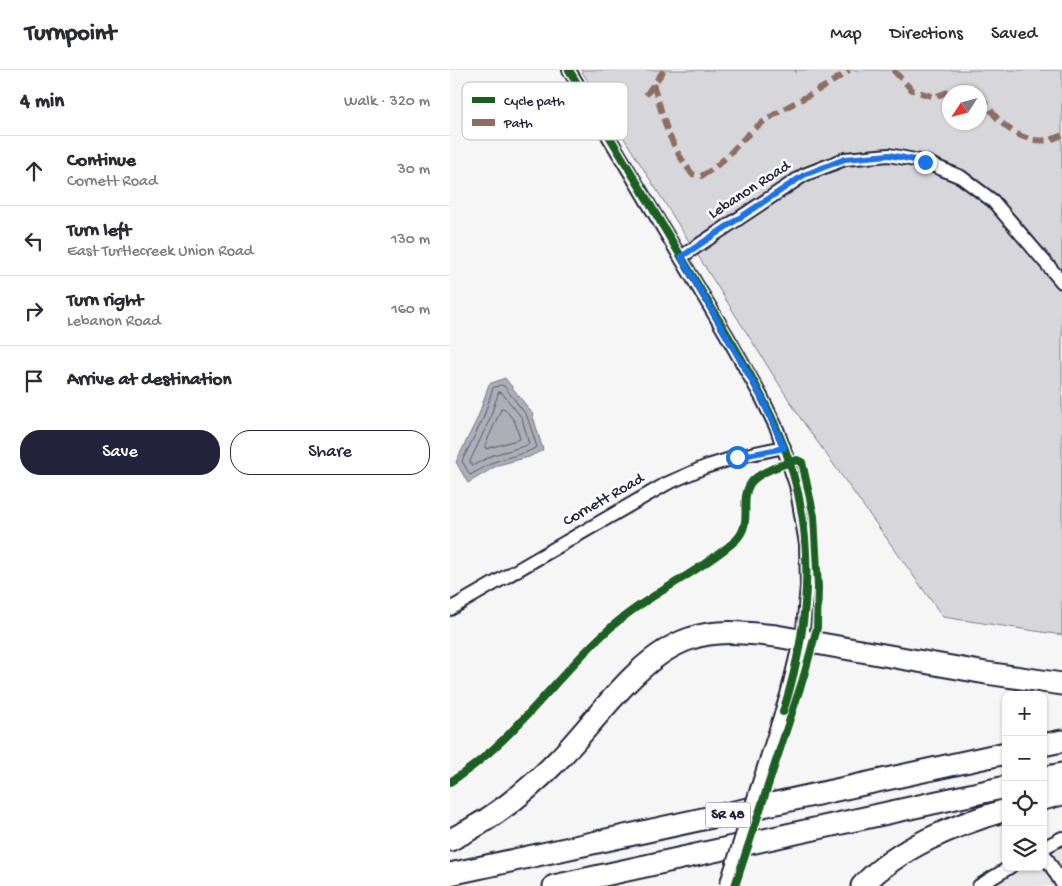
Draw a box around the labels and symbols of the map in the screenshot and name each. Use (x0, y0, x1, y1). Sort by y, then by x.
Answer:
legend (462, 82, 628, 140)
north arrow (942, 85, 987, 130)
text: Cycle path (504, 94, 565, 111)
text: Path (503, 116, 533, 133)
route end (914, 151, 937, 174)
street label: Lebanon Road (706, 157, 796, 224)
route start (726, 446, 749, 469)
street label: Cornett Road (560, 469, 649, 532)
road number: SR 48 (706, 802, 750, 828)

